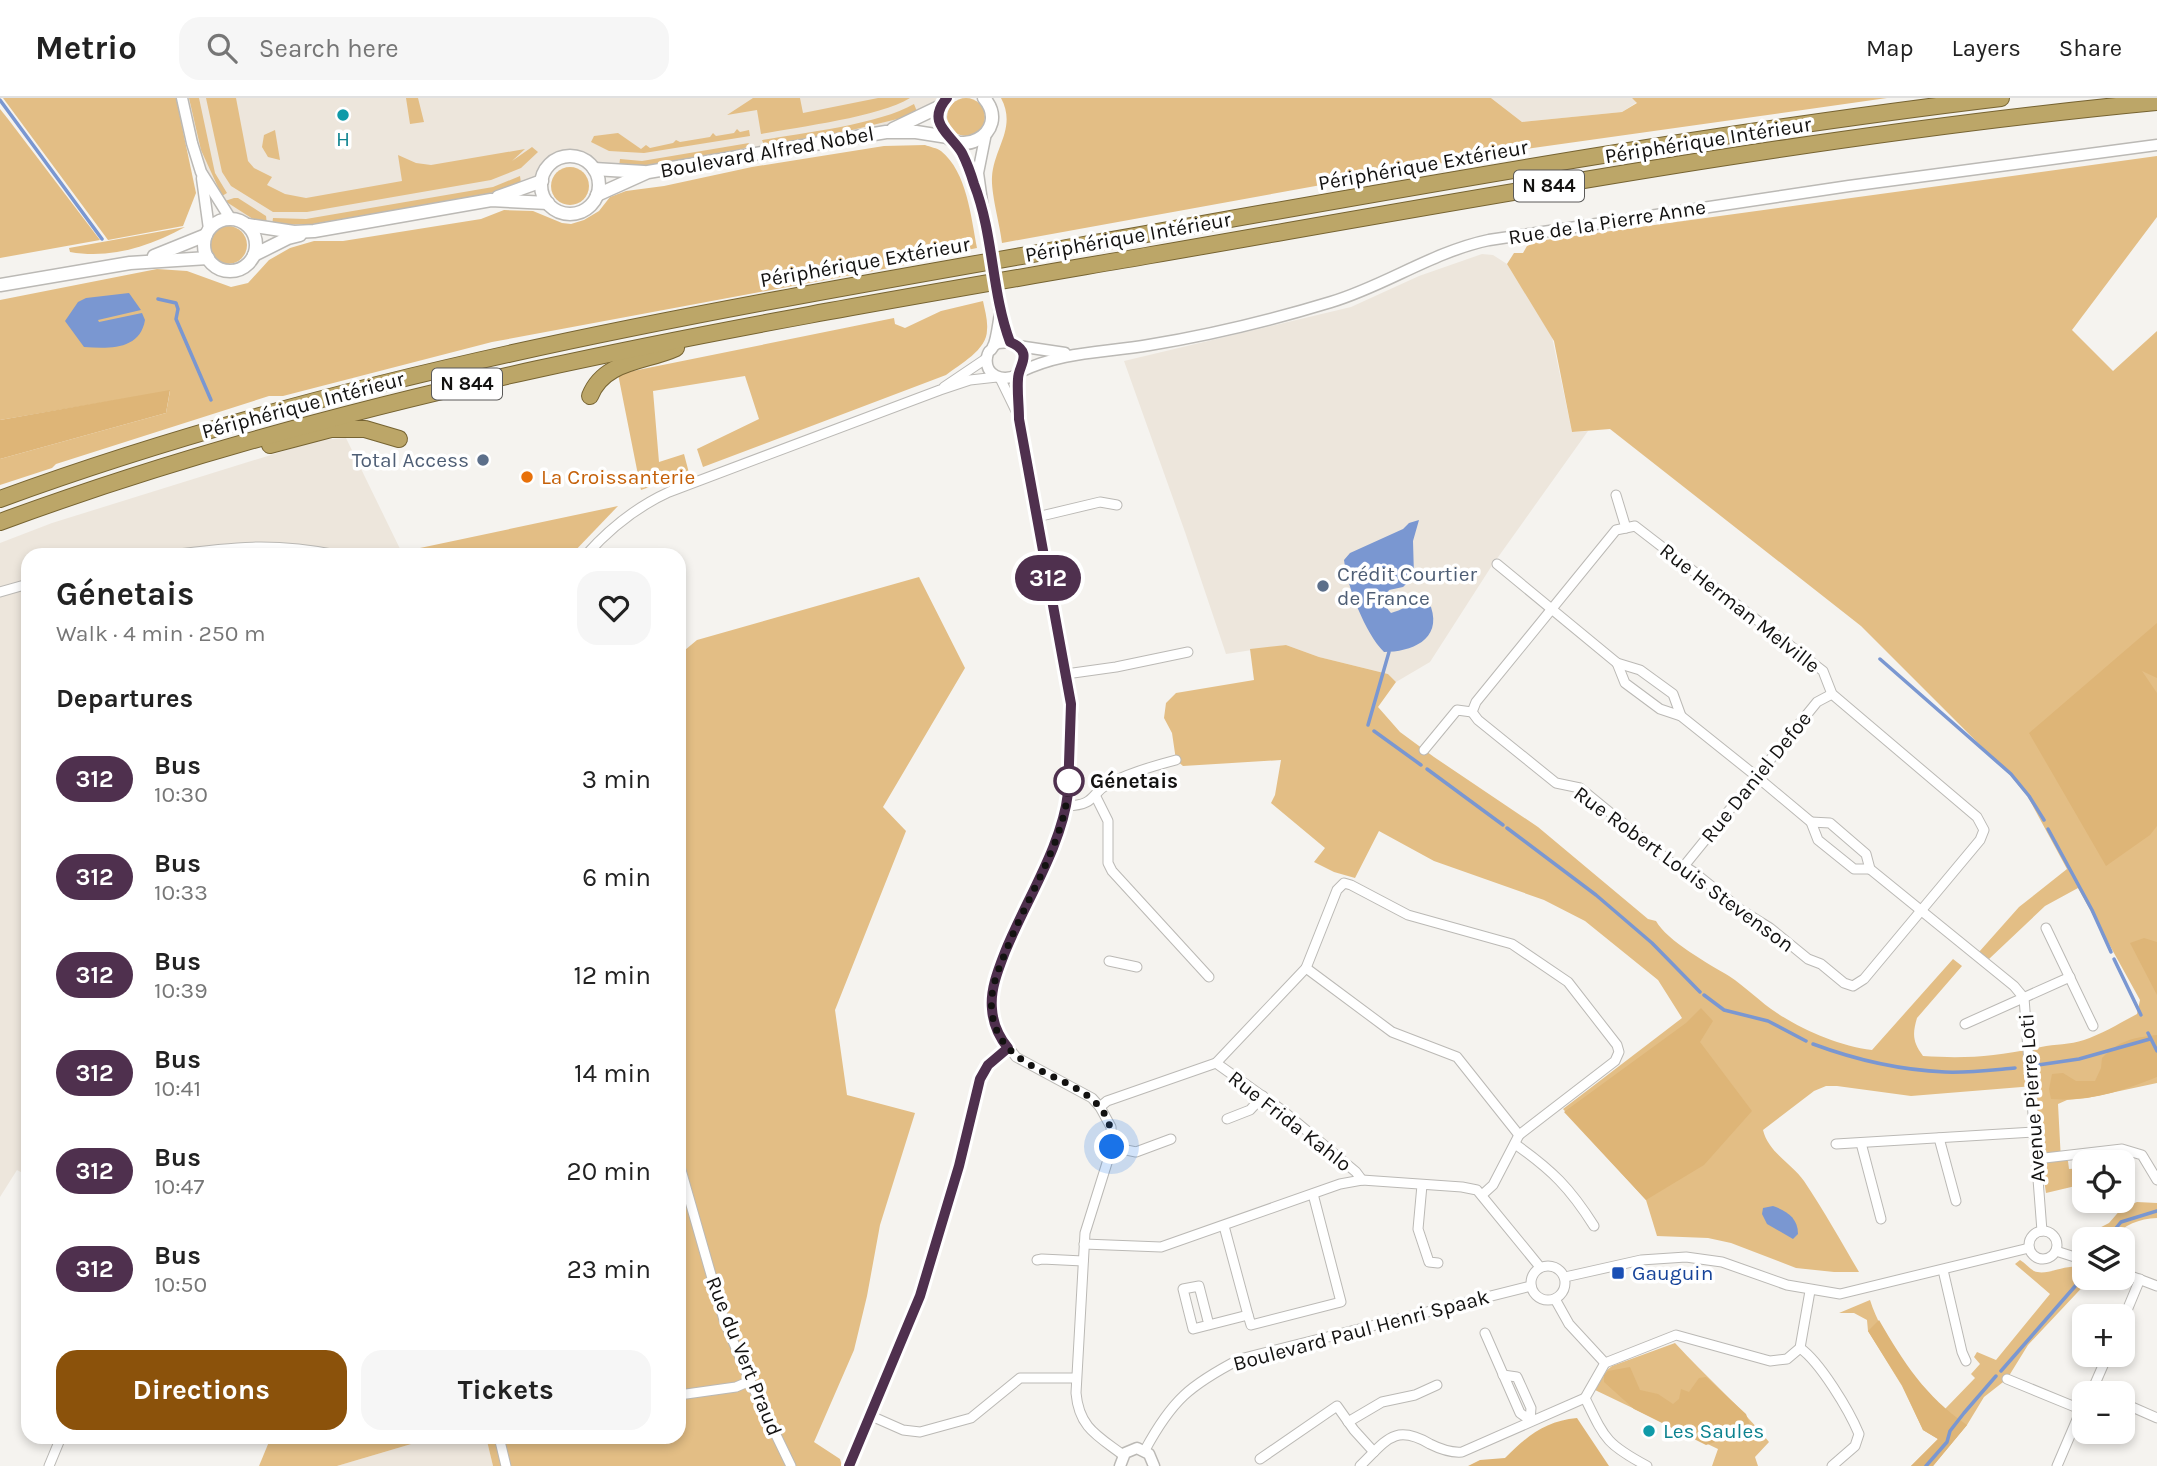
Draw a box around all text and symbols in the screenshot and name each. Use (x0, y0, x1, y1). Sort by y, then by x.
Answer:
search box (179, 17, 669, 80)
text: Metrio (35, 29, 137, 67)
icon: search (203, 29, 241, 67)
text: Search here (259, 33, 399, 64)
text: Map (1866, 34, 1914, 62)
text: Layers (1952, 34, 2021, 62)
text: Share (2059, 34, 2122, 62)
marker: H (335, 107, 351, 123)
street label: Périphérique Intérieur (1603, 112, 1813, 168)
street label: Boulevard Alfred Nobel (658, 121, 876, 183)
place label: H (336, 127, 350, 151)
street label: Périphérique Extérieur (1316, 135, 1530, 195)
road number: N 844 (1514, 170, 1584, 202)
street label: Rue de la Pierre Anne (1506, 195, 1708, 249)
street label: Périphérique Intérieur (1023, 207, 1233, 267)
street label: Périphérique Extérieur (758, 232, 972, 292)
street label: Périphérique Intérieur (199, 366, 407, 444)
road number: N 844 (432, 368, 502, 400)
place label: Total Access (352, 448, 469, 472)
marker: Total Access (475, 452, 491, 468)
place label: La Croissanterie (541, 465, 695, 489)
marker: La Croissanterie (519, 469, 535, 485)
street label: Rue Herman Melville (1655, 538, 1825, 678)
line badge: 312 (1008, 555, 1088, 601)
place label: Crédit Courtier de France (1337, 562, 1477, 610)
text: 312 (1029, 564, 1067, 592)
button: heart (577, 571, 651, 645)
text: Génetais (56, 575, 194, 613)
marker: Crédit Courtier de France (1315, 578, 1331, 594)
text: Walk · 4 min · 250 m (56, 620, 265, 647)
text: Departures (56, 683, 193, 714)
street label: Rue Daniel Defoe (1696, 707, 1816, 847)
text: Bus (154, 750, 201, 781)
text: 3 min (582, 764, 651, 795)
text: 312 (75, 765, 114, 793)
marker: Génetais (1054, 766, 1084, 796)
place label: Génetais (1090, 769, 1178, 793)
text: 10:30 (154, 781, 208, 808)
street label: Rue Robert Louis Stevenson (1569, 781, 1799, 957)
text: Bus (154, 848, 201, 879)
text: 6 min (582, 862, 651, 893)
text: 312 (75, 863, 114, 891)
text: 10:33 (154, 879, 208, 906)
text: Bus (154, 946, 201, 977)
text: 12 min (573, 960, 651, 991)
text: 312 (75, 961, 114, 989)
text: 10:39 (154, 977, 207, 1004)
street label: Avenue Pierre Loti (2014, 1013, 2050, 1183)
text: Bus (154, 1044, 201, 1075)
text: 14 min (574, 1058, 651, 1089)
text: 312 (75, 1059, 114, 1087)
street label: Rue Frida Kahlo (1224, 1066, 1356, 1176)
text: 10:41 (154, 1075, 201, 1102)
your location (1094, 1129, 1129, 1164)
text: Bus (154, 1142, 201, 1173)
map controls (2072, 1150, 2135, 1444)
button: locate (2072, 1150, 2135, 1213)
text: 20 min (567, 1156, 651, 1187)
text: 312 (75, 1157, 114, 1185)
text: 10:47 (154, 1173, 204, 1200)
button: layers (2072, 1227, 2135, 1290)
text: Bus (154, 1240, 201, 1271)
text: 23 min (567, 1254, 651, 1285)
text: 312 (75, 1255, 114, 1283)
place label: Gauguin (1632, 1261, 1713, 1285)
marker: Gauguin (1610, 1265, 1626, 1281)
text: 10:50 (154, 1271, 207, 1298)
street label: Rue du Vert Praud (701, 1273, 787, 1439)
street label: Boulevard Paul Henri Spaak (1230, 1284, 1492, 1376)
button: + (2072, 1304, 2135, 1367)
button: Directions (56, 1350, 347, 1430)
button: Tickets (361, 1350, 651, 1430)
button: − (2072, 1381, 2135, 1444)
place label: Les Saules (1663, 1419, 1764, 1443)
marker: Les Saules (1641, 1423, 1657, 1439)

